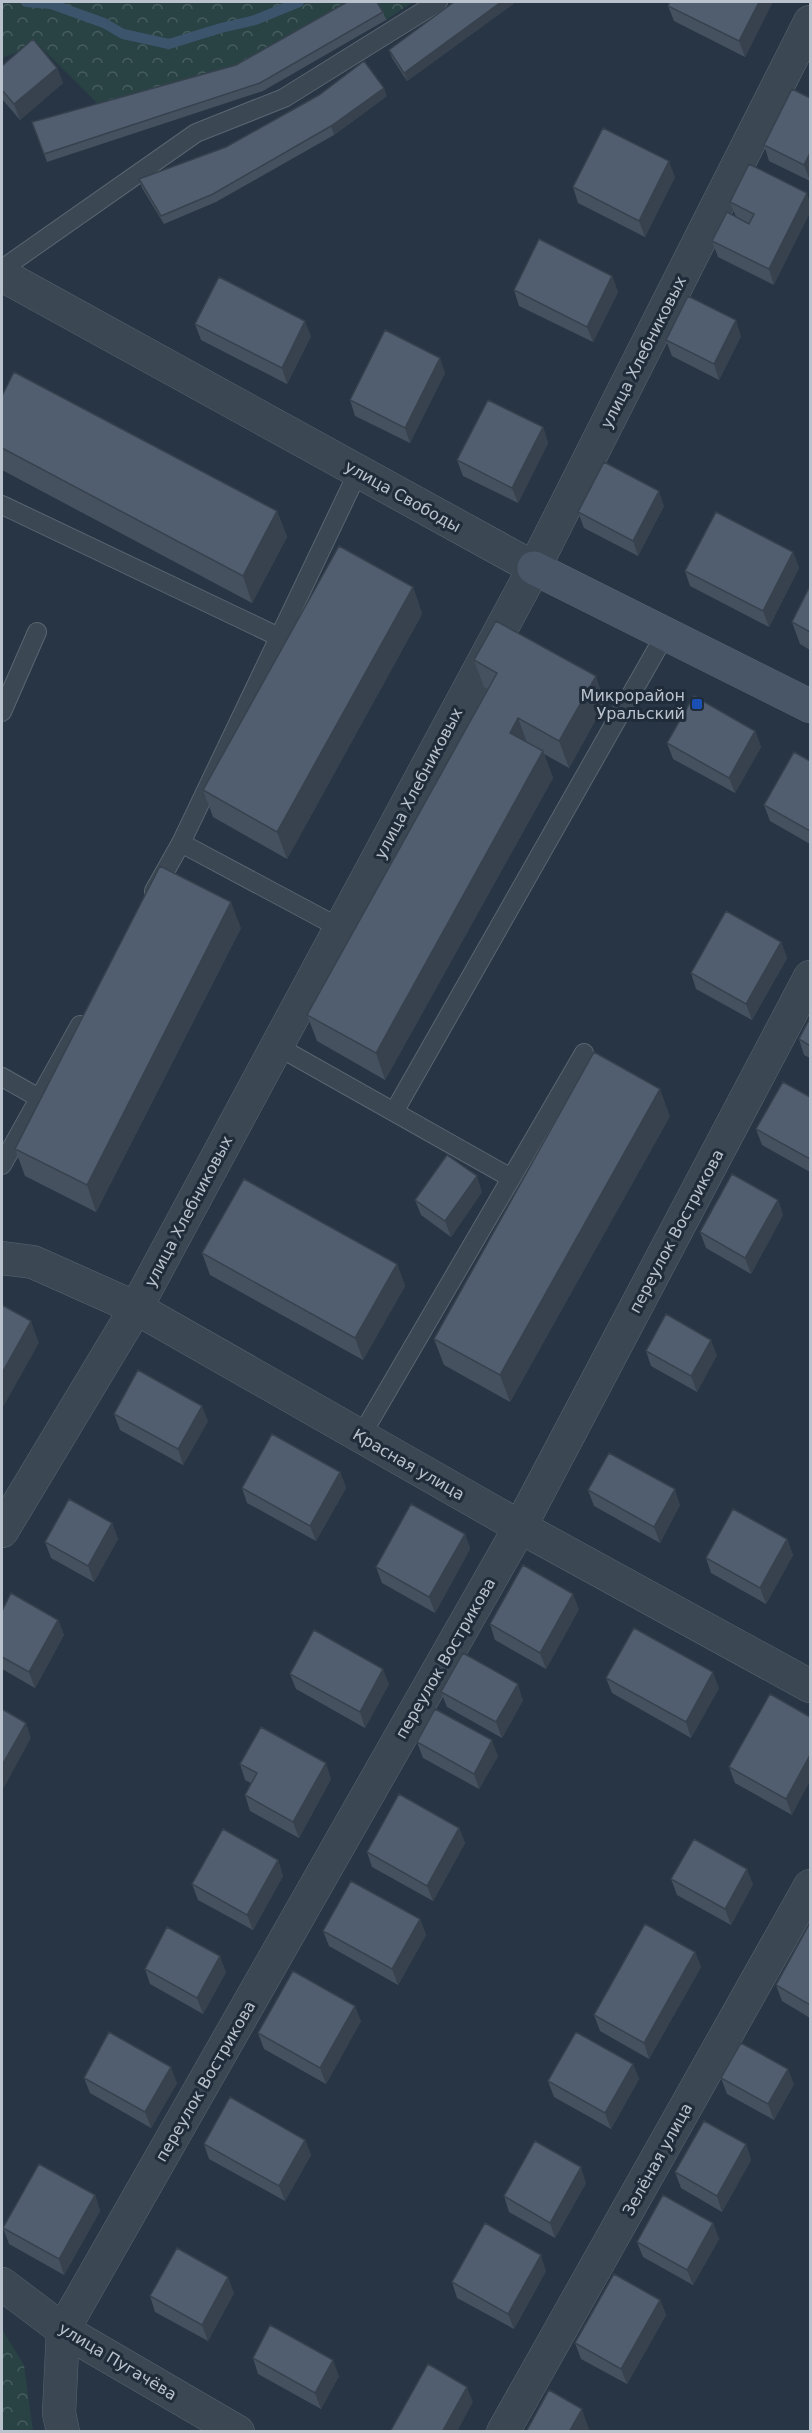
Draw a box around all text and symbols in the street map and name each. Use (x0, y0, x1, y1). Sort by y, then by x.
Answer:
street label: улица Хлебниковых (597, 273, 690, 432)
street label: улица Свободы (341, 457, 464, 536)
place label: Микрорайон Уральский (581, 686, 685, 723)
marker: Микрорайон Уральский (690, 697, 704, 711)
street label: улица Хлебниковых (370, 704, 466, 862)
street label: улица Хлебниковых (140, 1132, 236, 1290)
street label: переулок Вострикова (625, 1146, 728, 1316)
street label: Красная улица (349, 1425, 468, 1504)
street label: переулок Вострикова (392, 1574, 499, 1742)
street label: переулок Вострикова (152, 1997, 259, 2165)
street label: Зелёная улица (619, 2100, 696, 2219)
street label: улица Пугачёва (55, 2319, 180, 2404)

